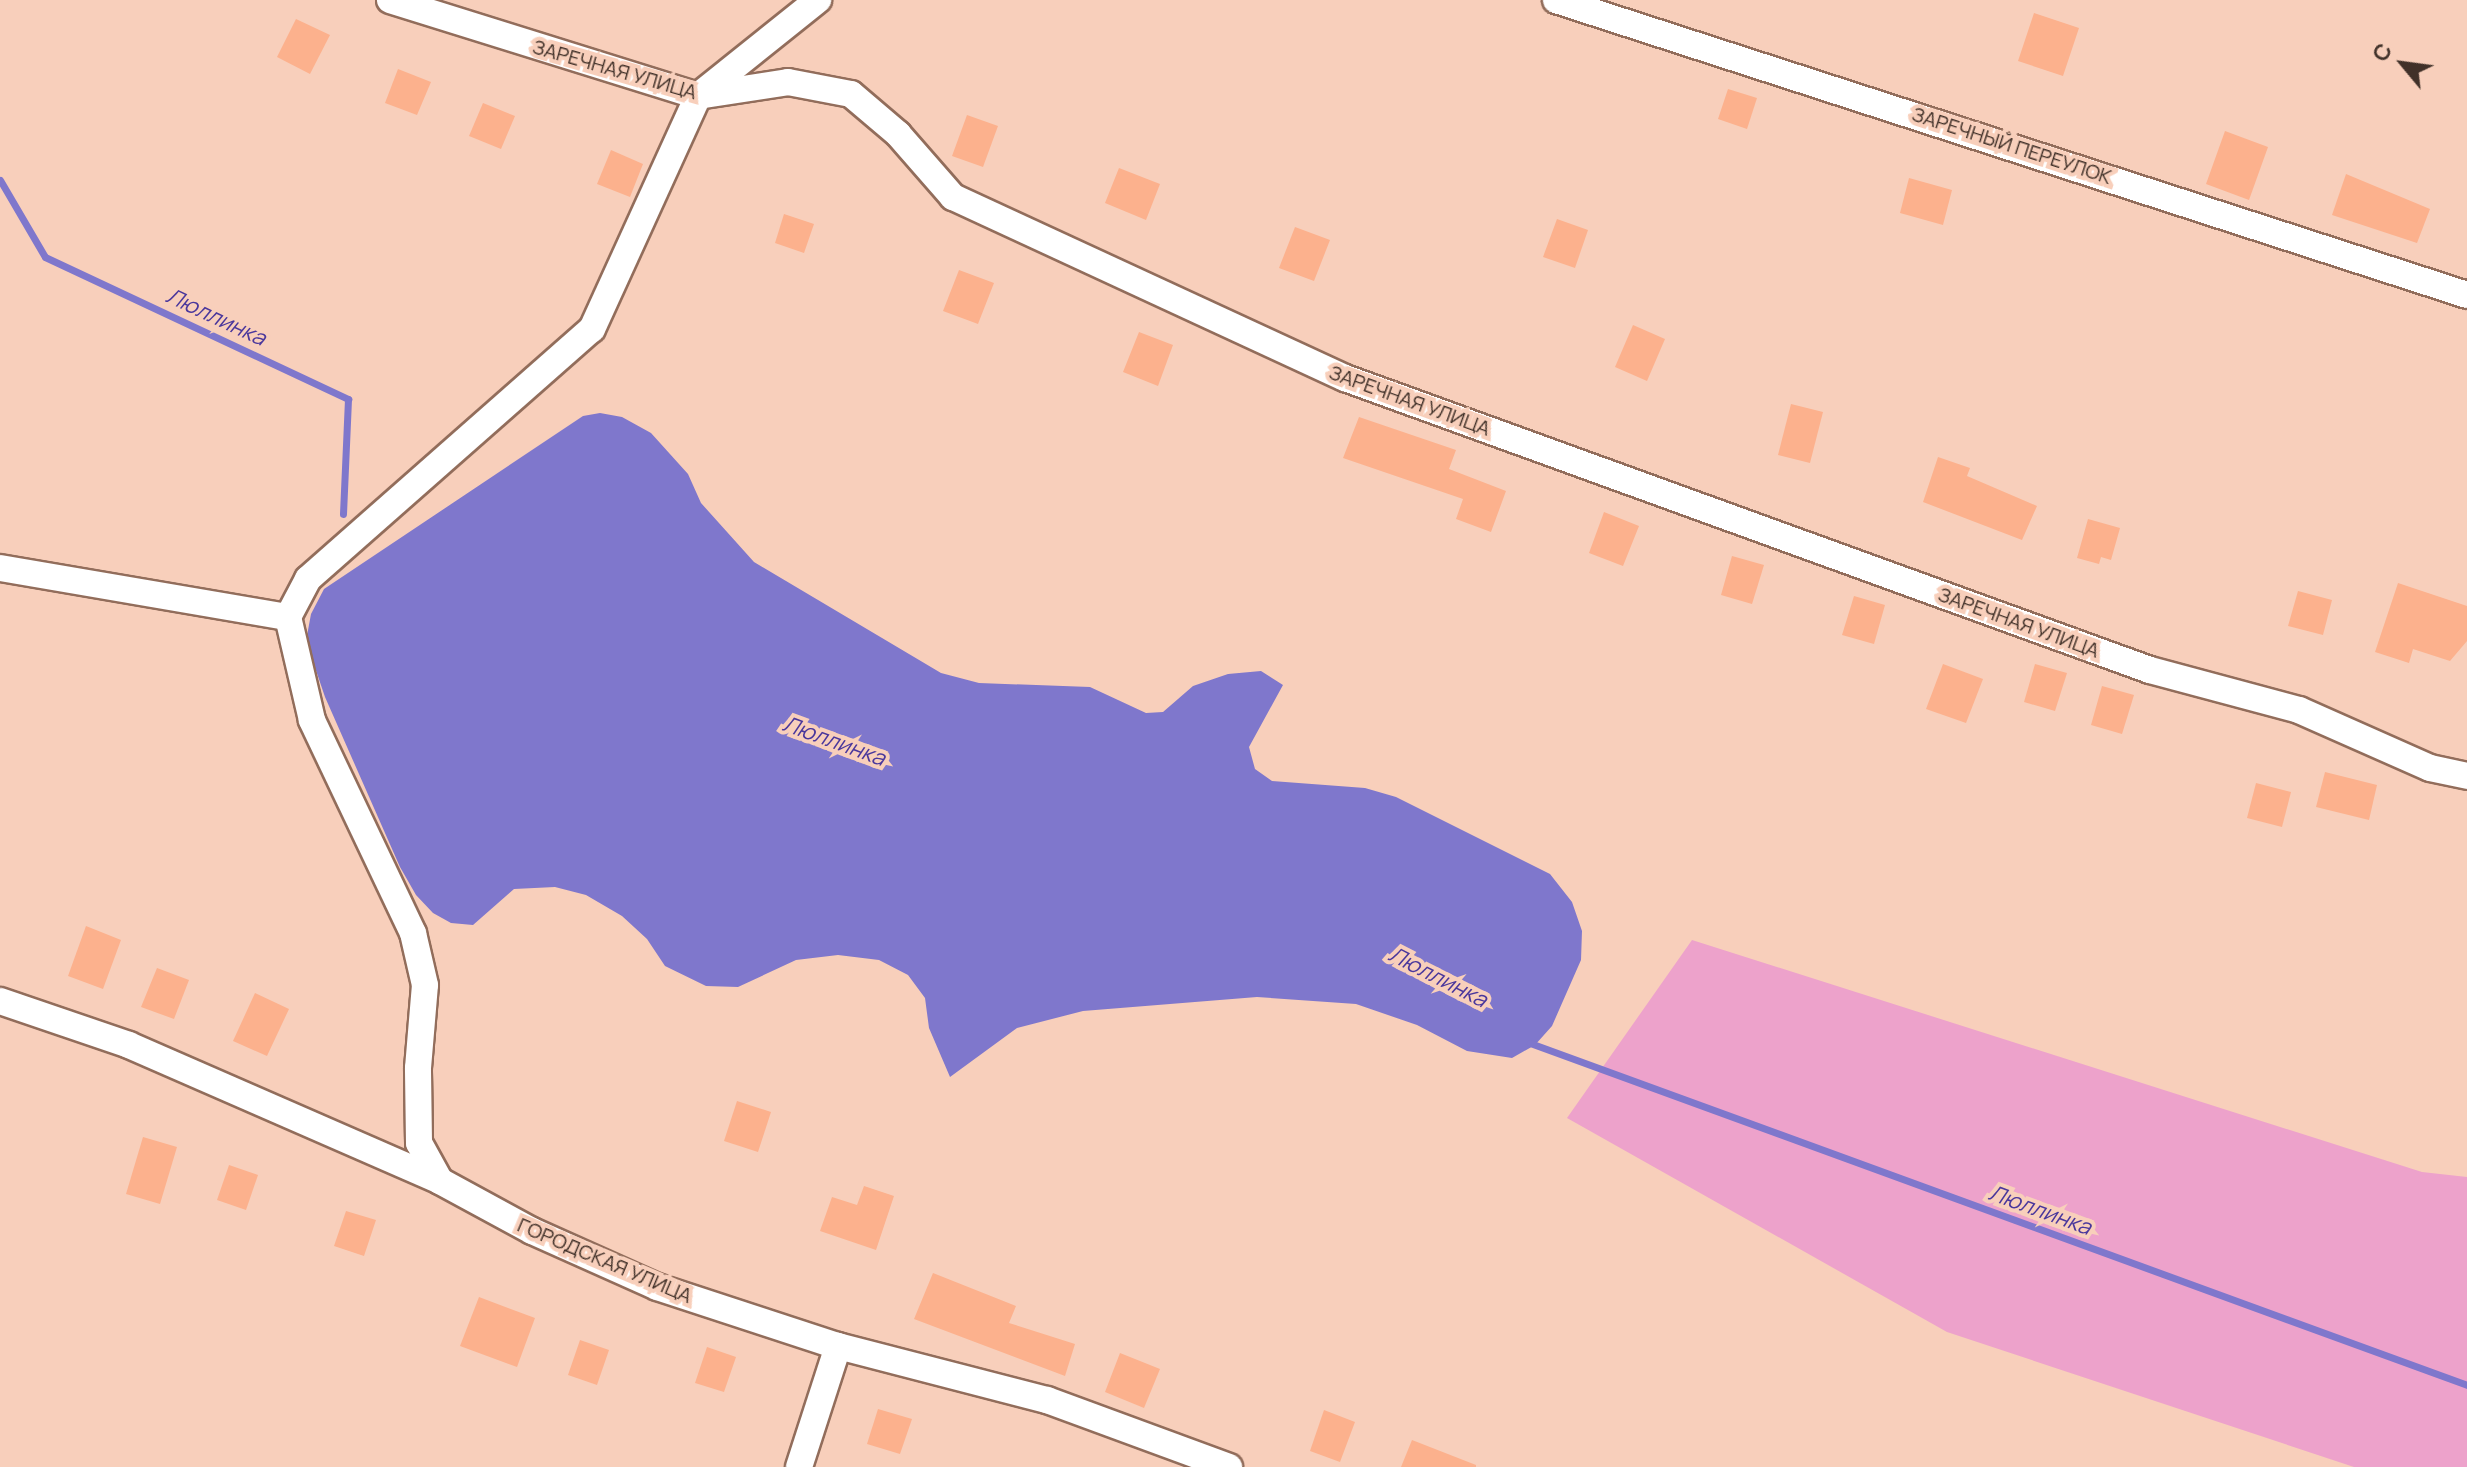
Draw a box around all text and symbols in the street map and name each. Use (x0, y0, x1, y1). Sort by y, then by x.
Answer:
north arrow (2363, 24, 2443, 104)
street label: ЗАРЕЧНАЯ УЛИЦА (530, 34, 700, 104)
text: С (2365, 38, 2399, 67)
street label: ЗАРЕЧНЫЙ ПЕРЕУЛОК (1909, 101, 2115, 189)
water label: Люллинка (162, 282, 270, 352)
street label: ЗАРЕЧНАЯ УЛИЦА (1326, 360, 1494, 440)
street label: ЗАРЕЧНАЯ УЛИЦА (1935, 582, 2103, 662)
water label: Люллинка (779, 710, 889, 772)
water label: Люллинка (1384, 941, 1492, 1013)
water label: Люллинка (1985, 1179, 2095, 1241)
street label: ГОРОДСКАЯ УЛИЦА (514, 1212, 696, 1308)

